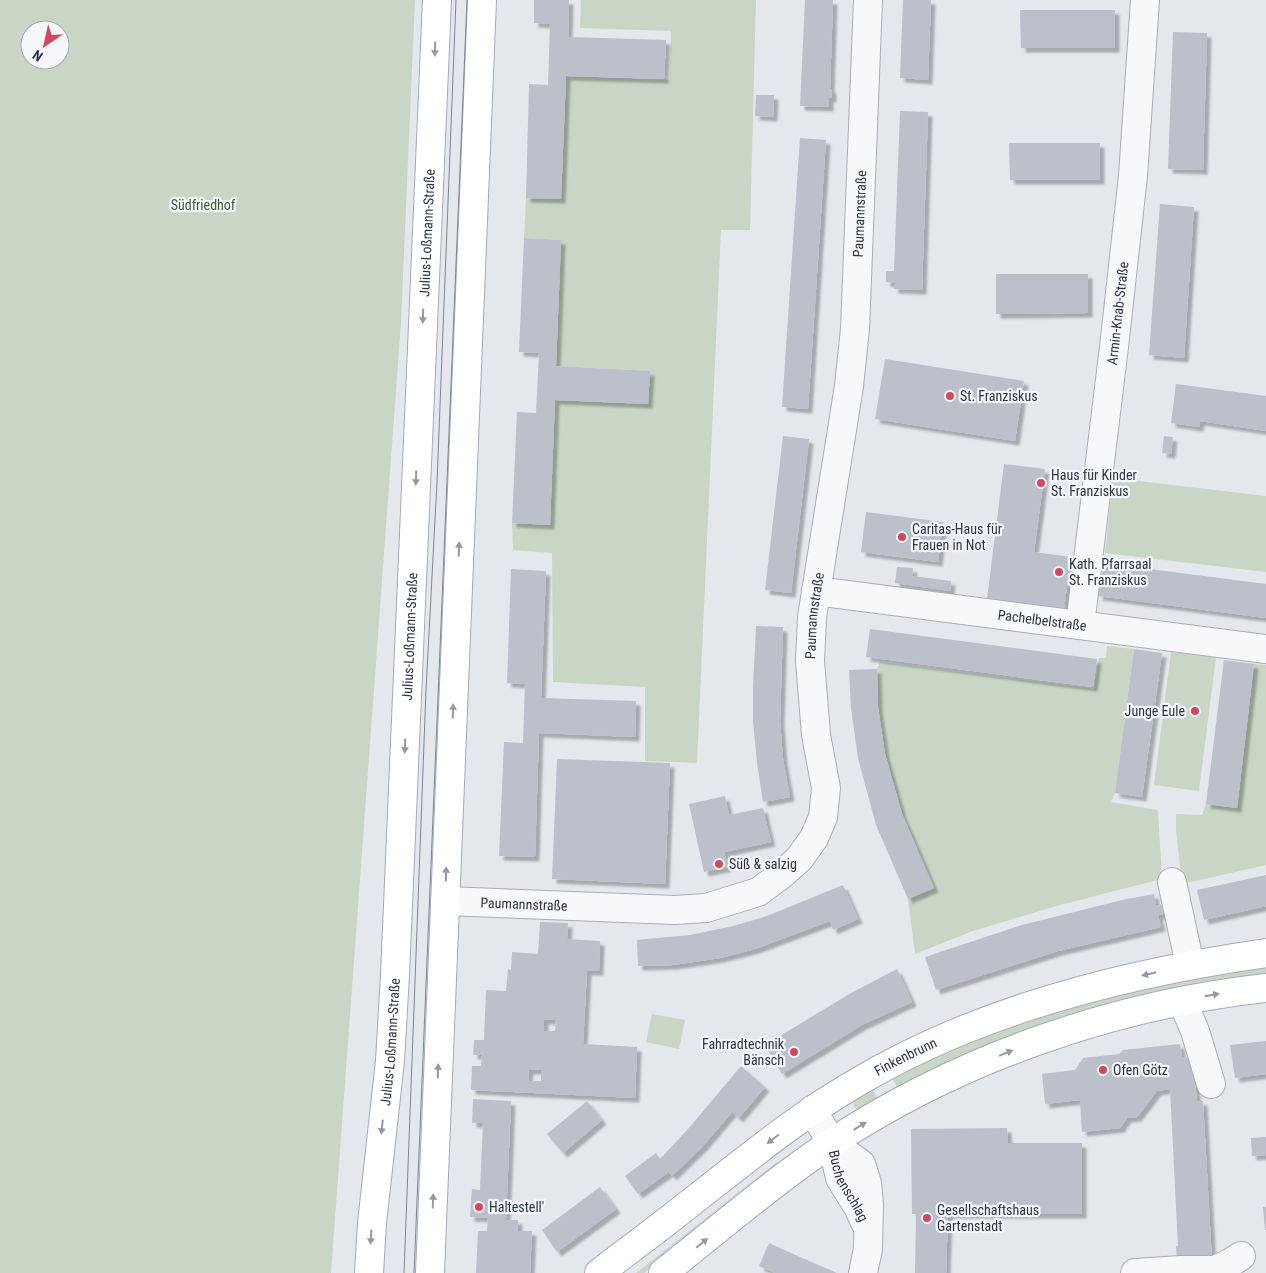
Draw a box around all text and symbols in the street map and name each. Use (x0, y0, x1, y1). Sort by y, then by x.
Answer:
north arrow (20, 20, 70, 70)
one-way arrow (430, 41, 438, 57)
text: N (30, 47, 46, 65)
street label: Julius-Loßmann-Straße (416, 168, 438, 297)
street label: Paumannstraße (850, 169, 869, 258)
park label: Südfriedhof (171, 197, 236, 213)
street label: Armin-Knab-Straße (1104, 260, 1131, 366)
one-way arrow (419, 308, 427, 324)
place label: St. Franziskus (960, 388, 1038, 404)
marker: St. Franziskus (944, 390, 956, 402)
place label: Haus für Kinder St. Franziskus (1051, 467, 1137, 499)
one-way arrow (412, 471, 420, 487)
marker: Haus für Kinder St. Franziskus (1035, 477, 1047, 489)
place label: Caritas-Haus für Frauen in Not (912, 521, 1002, 553)
marker: Caritas-Haus für Frauen in Not (896, 531, 908, 543)
one-way arrow (456, 541, 464, 557)
place label: Kath. Pfarrsaal St. Franziskus (1069, 556, 1152, 588)
marker: Kath. Pfarrsaal St. Franziskus (1053, 566, 1065, 578)
street label: Paumannstraße (802, 571, 827, 659)
street label: Julius-Loßmann-Straße (399, 572, 420, 701)
street label: Pachelbelstraße (997, 607, 1088, 634)
one-way arrow (449, 703, 457, 719)
place label: Junge Eule (1125, 703, 1185, 719)
marker: Junge Eule (1189, 705, 1201, 717)
one-way arrow (401, 738, 409, 754)
place label: Süß & salzig (729, 856, 797, 872)
marker: Süß & salzig (713, 858, 725, 870)
one-way arrow (442, 865, 450, 881)
street label: Paumannstraße (480, 894, 568, 914)
one-way arrow (1142, 970, 1157, 978)
street label: Julius-Loßmann-Straße (377, 977, 403, 1107)
one-way arrow (1205, 991, 1221, 999)
street label: Finkenbrunn (871, 1034, 939, 1079)
place label: Fahrradtechnik Bänsch (702, 1036, 785, 1068)
marker: Fahrradtechnik Bänsch (788, 1046, 800, 1058)
one-way arrow (998, 1049, 1013, 1057)
place label: Ofen Götz (1113, 1062, 1168, 1078)
one-way arrow (434, 1063, 442, 1079)
marker: Ofen Götz (1097, 1064, 1109, 1076)
one-way arrow (378, 1119, 386, 1135)
one-way arrow (854, 1121, 867, 1130)
one-way arrow (766, 1134, 780, 1144)
street label: Buchenschlag (826, 1149, 872, 1224)
one-way arrow (429, 1193, 437, 1209)
place label: Haltestell' (489, 1199, 544, 1215)
marker: Haltestell' (473, 1201, 485, 1213)
place label: Gesellschaftshaus Gartenstadt (937, 1202, 1039, 1234)
marker: Gesellschaftshaus Gartenstadt (921, 1212, 933, 1224)
one-way arrow (367, 1229, 375, 1245)
one-way arrow (695, 1237, 708, 1248)

